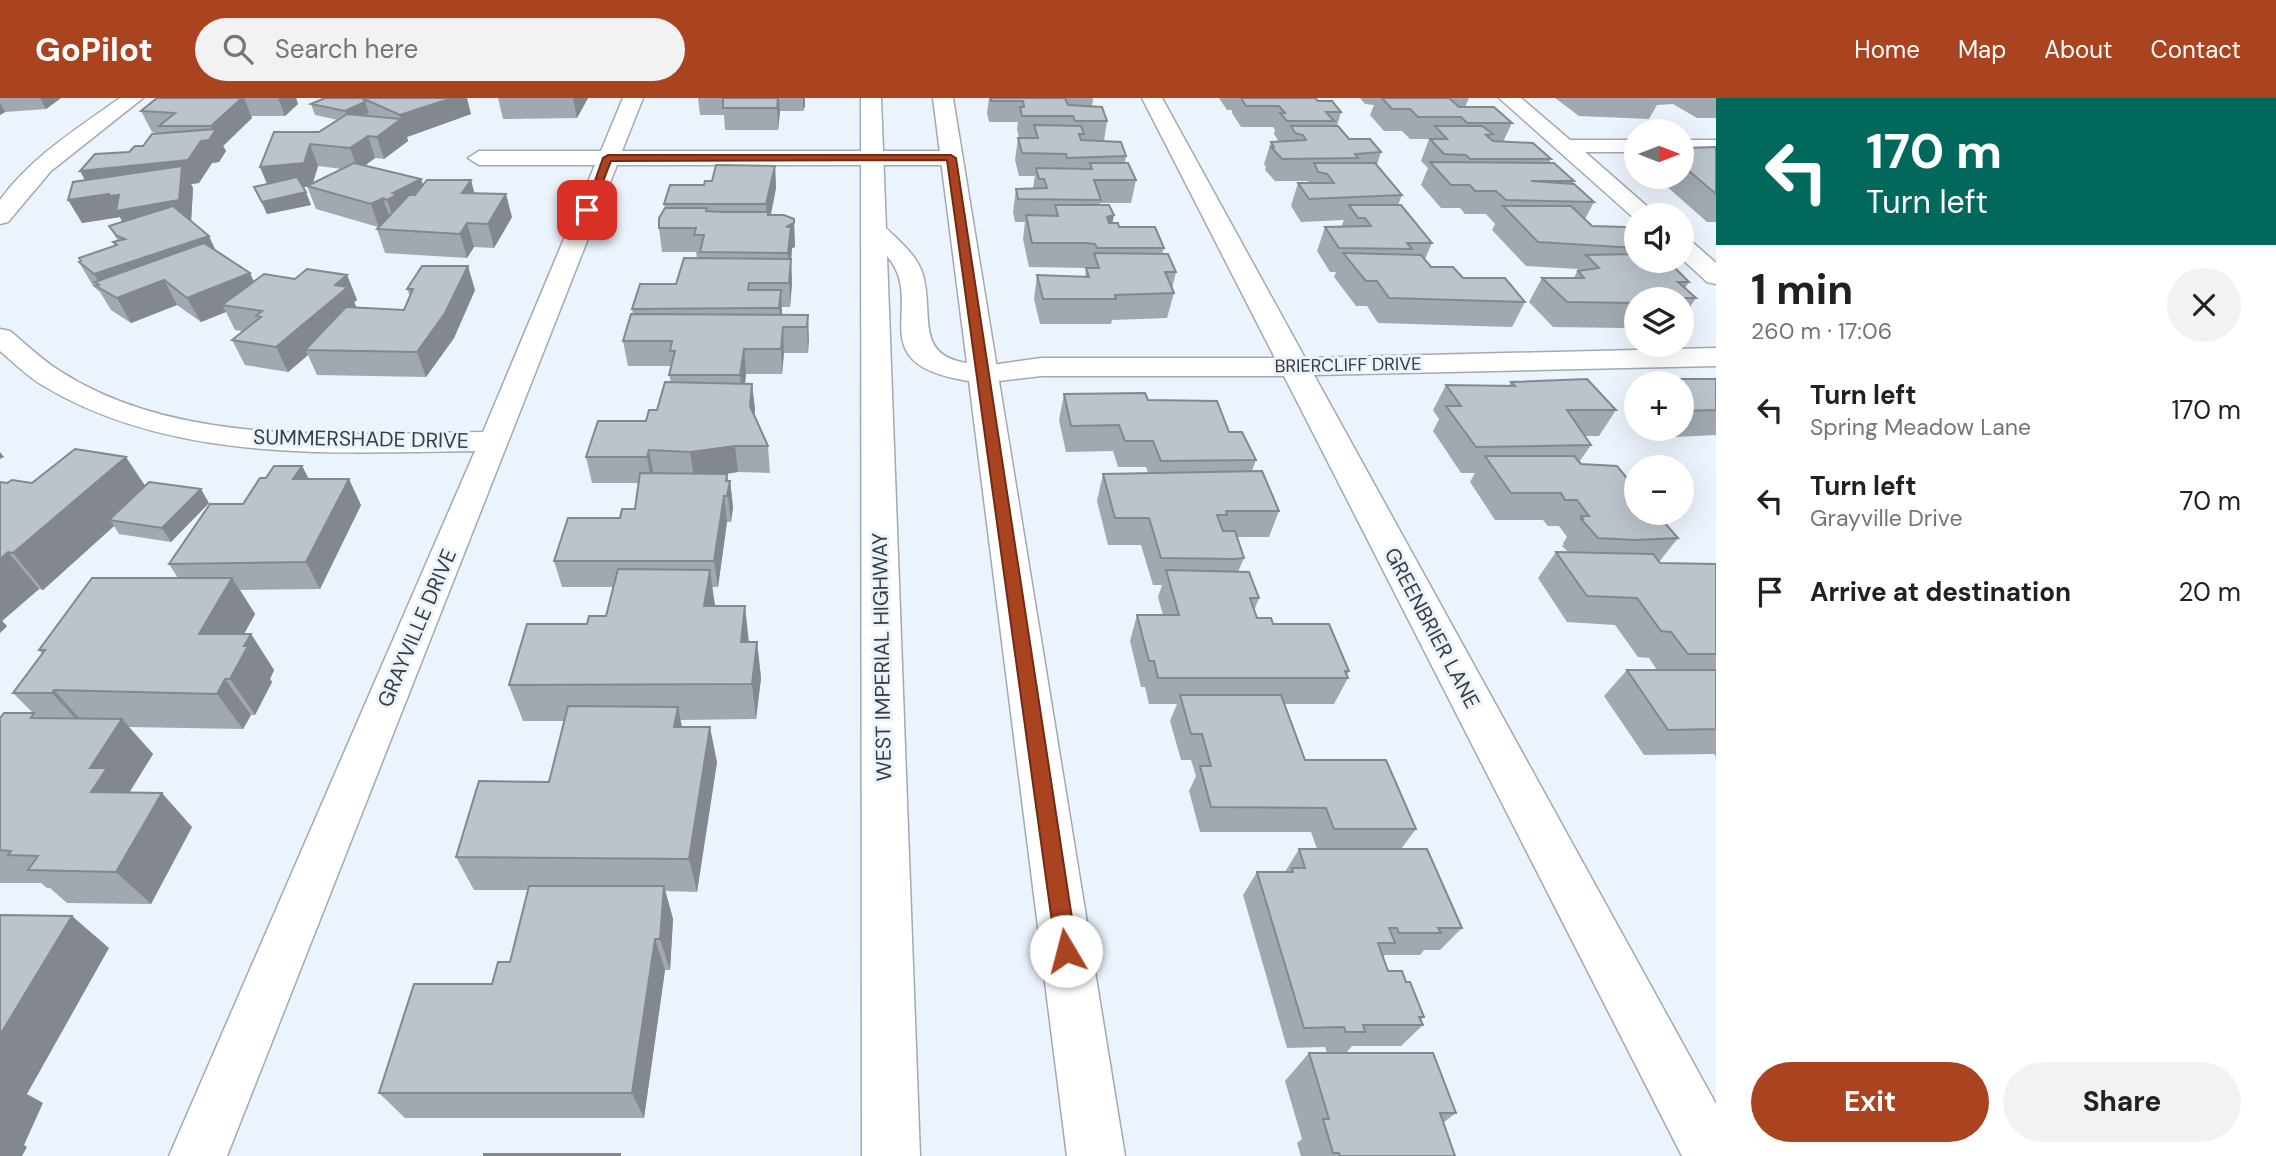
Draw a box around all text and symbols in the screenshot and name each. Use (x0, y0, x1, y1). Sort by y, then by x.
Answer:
search box (195, 18, 685, 81)
text: GoPilot (35, 28, 153, 71)
icon: search (219, 30, 257, 68)
text: Search here (275, 32, 418, 66)
text: Home (1854, 34, 1920, 65)
text: Map (1958, 34, 2006, 65)
text: About (2044, 34, 2113, 65)
text: Contact (2151, 34, 2241, 65)
north arrow (1624, 119, 1694, 189)
map controls (1624, 119, 1694, 525)
text: 170 m (1866, 119, 2002, 183)
icon: left (1751, 126, 1842, 217)
pin (557, 180, 617, 240)
text: Turn left (1866, 181, 1988, 223)
icon: arrive (568, 191, 606, 229)
button: sound (1624, 203, 1694, 273)
text: 1 min (1751, 262, 1853, 317)
button: close (2167, 268, 2241, 342)
button: layers (1624, 287, 1694, 357)
text: 260 m · 17:06 (1751, 316, 1892, 346)
street label: BRIERCLIFF DRIVE (1274, 352, 1422, 378)
button: + (1624, 371, 1694, 441)
text: Turn left (1810, 378, 1917, 412)
icon: left (1751, 391, 1789, 429)
text: 170 m (2172, 393, 2241, 427)
text: Spring Meadow Lane (1810, 412, 2031, 442)
street label: SUMMERSHADE DRIVE (253, 423, 469, 455)
button: − (1624, 455, 1694, 525)
text: Turn left (1810, 469, 1917, 503)
icon: left (1751, 482, 1789, 520)
text: 70 m (2180, 484, 2241, 518)
text: Grayville Drive (1810, 503, 1962, 533)
street label: WEST IMPERIAL HIGHWAY (866, 532, 898, 782)
street label: GREENBRIER LANE (1378, 543, 1486, 713)
street label: GRAYVILLE DRIVE (371, 545, 463, 711)
icon: arrive (1751, 573, 1789, 611)
text: Arrive at destination (1810, 575, 2071, 609)
text: 20 m (2178, 575, 2241, 609)
position arrow (1029, 914, 1103, 988)
button: Exit (1751, 1062, 1989, 1142)
button: Share (2003, 1062, 2241, 1142)

